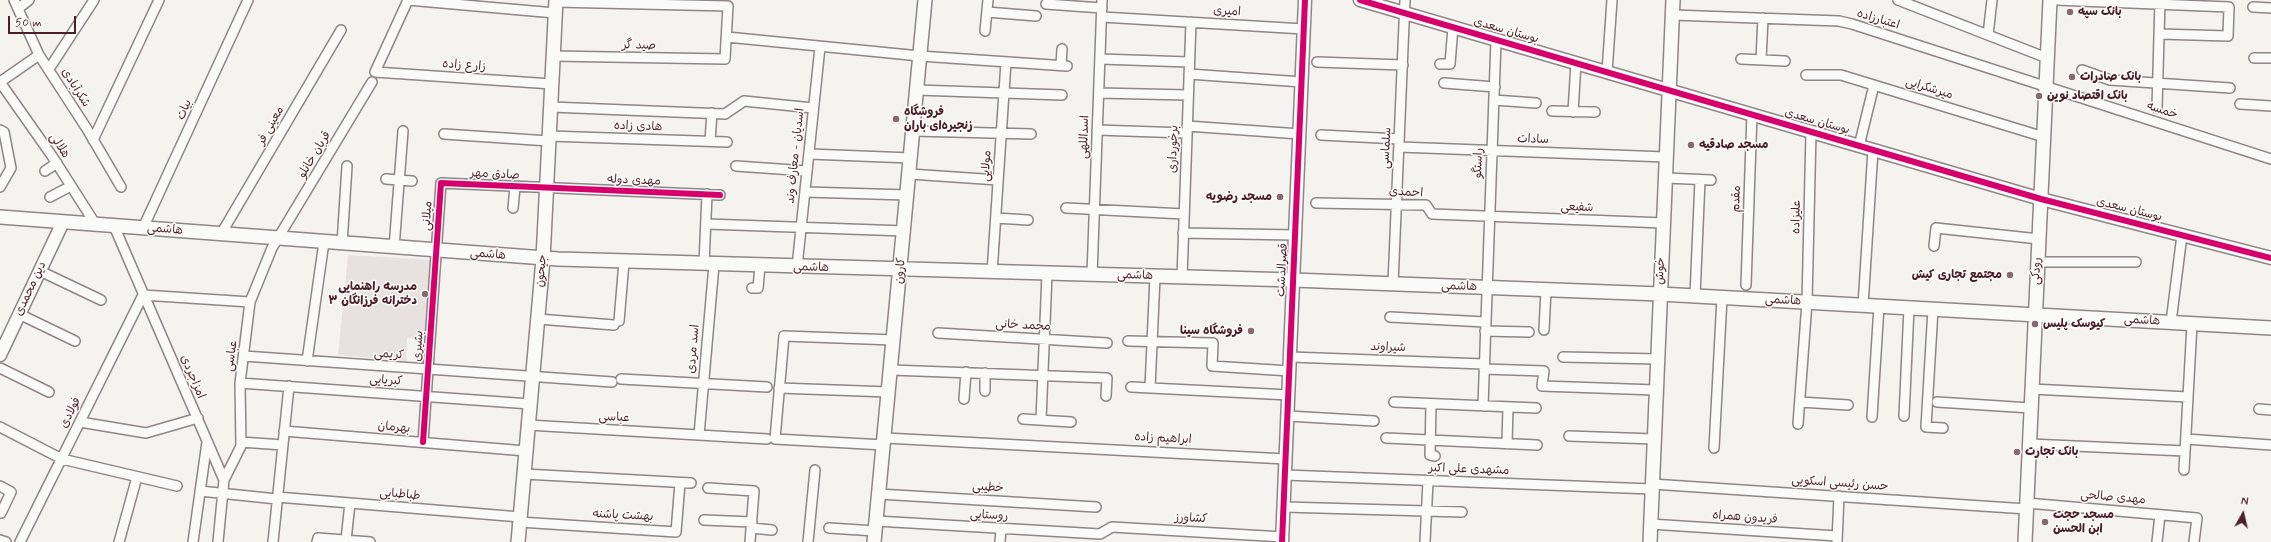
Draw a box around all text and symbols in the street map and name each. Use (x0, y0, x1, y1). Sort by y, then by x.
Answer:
street label: امیری (1213, 4, 1241, 20)
place label: بانک سپه (2078, 5, 2122, 19)
street label: اعتبارزاده (1855, 7, 1901, 33)
marker: بانک سپه (2065, 7, 2075, 17)
scale bar (10, 8, 78, 34)
text: 50 m (15, 15, 42, 31)
street label: بوستان سعدی (1472, 15, 1540, 47)
street label: صید گر (622, 39, 656, 53)
street label: زارع زاده (442, 57, 486, 75)
street label: شکرآبادی (57, 66, 93, 110)
place label: بانک صادرات (2080, 70, 2141, 84)
marker: بانک صادرات (2067, 72, 2077, 82)
street label: میرشکرایی (1904, 75, 1954, 103)
place label: بانک اقتصاد نوین (2047, 89, 2128, 103)
marker: بانک اقتصاد نوین (2034, 91, 2044, 101)
street label: بیات (174, 98, 196, 122)
street label: خمسه (2145, 99, 2179, 123)
street label: معینی فر (254, 104, 288, 148)
place label: فروشگاه زنجیره‌ای باران (904, 105, 973, 133)
street label: بوستان سعدی (1783, 106, 1851, 138)
street label: اسدیان - معارف وند (784, 108, 808, 204)
marker: فروشگاه زنجیره‌ای باران (891, 114, 901, 124)
street label: اسداللهی (1077, 115, 1093, 159)
street label: هادی زاده (614, 119, 662, 135)
street label: برخورداری (1166, 125, 1182, 173)
street label: سلماسی (1379, 127, 1395, 169)
street label: قربان خانلو (295, 129, 335, 181)
street label: هلالی (46, 131, 72, 161)
street label: سادات (1517, 132, 1549, 148)
place label: مسجد صادقیه (1699, 138, 1769, 152)
marker: مسجد صادقیه (1686, 140, 1696, 150)
street label: راستگو (1471, 148, 1487, 178)
street label: مولایی (979, 150, 995, 182)
street label: صادق مهر (470, 167, 520, 183)
street label: مهدی دوله (607, 173, 661, 189)
street label: احمدی (1389, 185, 1423, 201)
street label: مقدم (1729, 185, 1745, 213)
place label: مسجد رضویه (1206, 190, 1272, 204)
marker: مسجد رضویه (1275, 192, 1285, 202)
street label: بوستان سعدی (2095, 195, 2163, 225)
street label: شفیعی (1560, 200, 1594, 216)
street label: علیزاده (1790, 200, 1804, 234)
street label: میلانی (420, 201, 436, 231)
street label: هاشمی (147, 222, 183, 238)
street label: قصرالدشت (1274, 243, 1292, 297)
street label: هاشمی (470, 247, 506, 263)
street label: جیحون (533, 254, 551, 288)
street label: کارون (892, 257, 910, 285)
street label: خوش (1653, 257, 1669, 285)
street label: رودکی (2029, 257, 2045, 285)
street label: دین محمدی (12, 259, 50, 319)
street label: هاشمی (793, 260, 829, 276)
street label: هاشمی (1117, 268, 1153, 284)
place label: مجتمع تجاری کیش (1912, 268, 2002, 282)
marker: مجتمع تجاری کیش (2005, 270, 2015, 280)
street label: هاشمی (1441, 279, 1477, 295)
place label: مدرسه راهنمایی دخترانه فرزانگان ۳ (328, 280, 417, 308)
marker: مدرسه راهنمایی دخترانه فرزانگان ۳ (420, 289, 430, 299)
street label: هاشمی (1765, 293, 1801, 309)
street label: هاشمی (2124, 313, 2160, 329)
street label: محمد خانی (995, 317, 1051, 335)
place label: کیوسک پلیس (2043, 317, 2105, 331)
marker: کیوسک پلیس (2030, 319, 2040, 329)
street label: اسد مردی (685, 324, 703, 374)
place label: فروشگاه سینا (1180, 324, 1243, 338)
marker: فروشگاه سینا (1246, 326, 1256, 336)
street label: بشیری (411, 330, 427, 362)
street label: عباسی (223, 340, 241, 372)
street label: شیراوند (1370, 340, 1406, 356)
street label: کریمی (373, 347, 405, 363)
street label: امزاجردی (176, 353, 208, 401)
street label: کبریایی (369, 373, 403, 389)
street label: فولادی (57, 395, 85, 431)
street label: عباسی (598, 410, 630, 426)
street label: بهرمان (377, 419, 411, 437)
street label: ابراهیم زاده (1134, 430, 1192, 448)
place label: بانک تجارت (2025, 445, 2079, 459)
marker: بانک تجارت (2012, 447, 2022, 457)
street label: مشهدی علی اکبر (1428, 461, 1510, 479)
street label: حسن رئیسی اسکویی (1791, 473, 1889, 495)
street label: خطیبی (972, 480, 1004, 496)
street label: طباطبایی (379, 486, 421, 504)
street label: مهدی صالحی (2080, 488, 2146, 508)
north arrow (2223, 494, 2263, 534)
text: N (2240, 495, 2249, 510)
street label: بهشت پاشنه (592, 507, 654, 525)
street label: روستایی (970, 508, 1008, 524)
place label: مسجد حجت ابن الحسن (2053, 508, 2114, 536)
street label: فریدون همراه (1712, 509, 1778, 527)
street label: کشاورز (1174, 511, 1208, 527)
marker: مسجد حجت ابن الحسن (2040, 517, 2050, 527)

